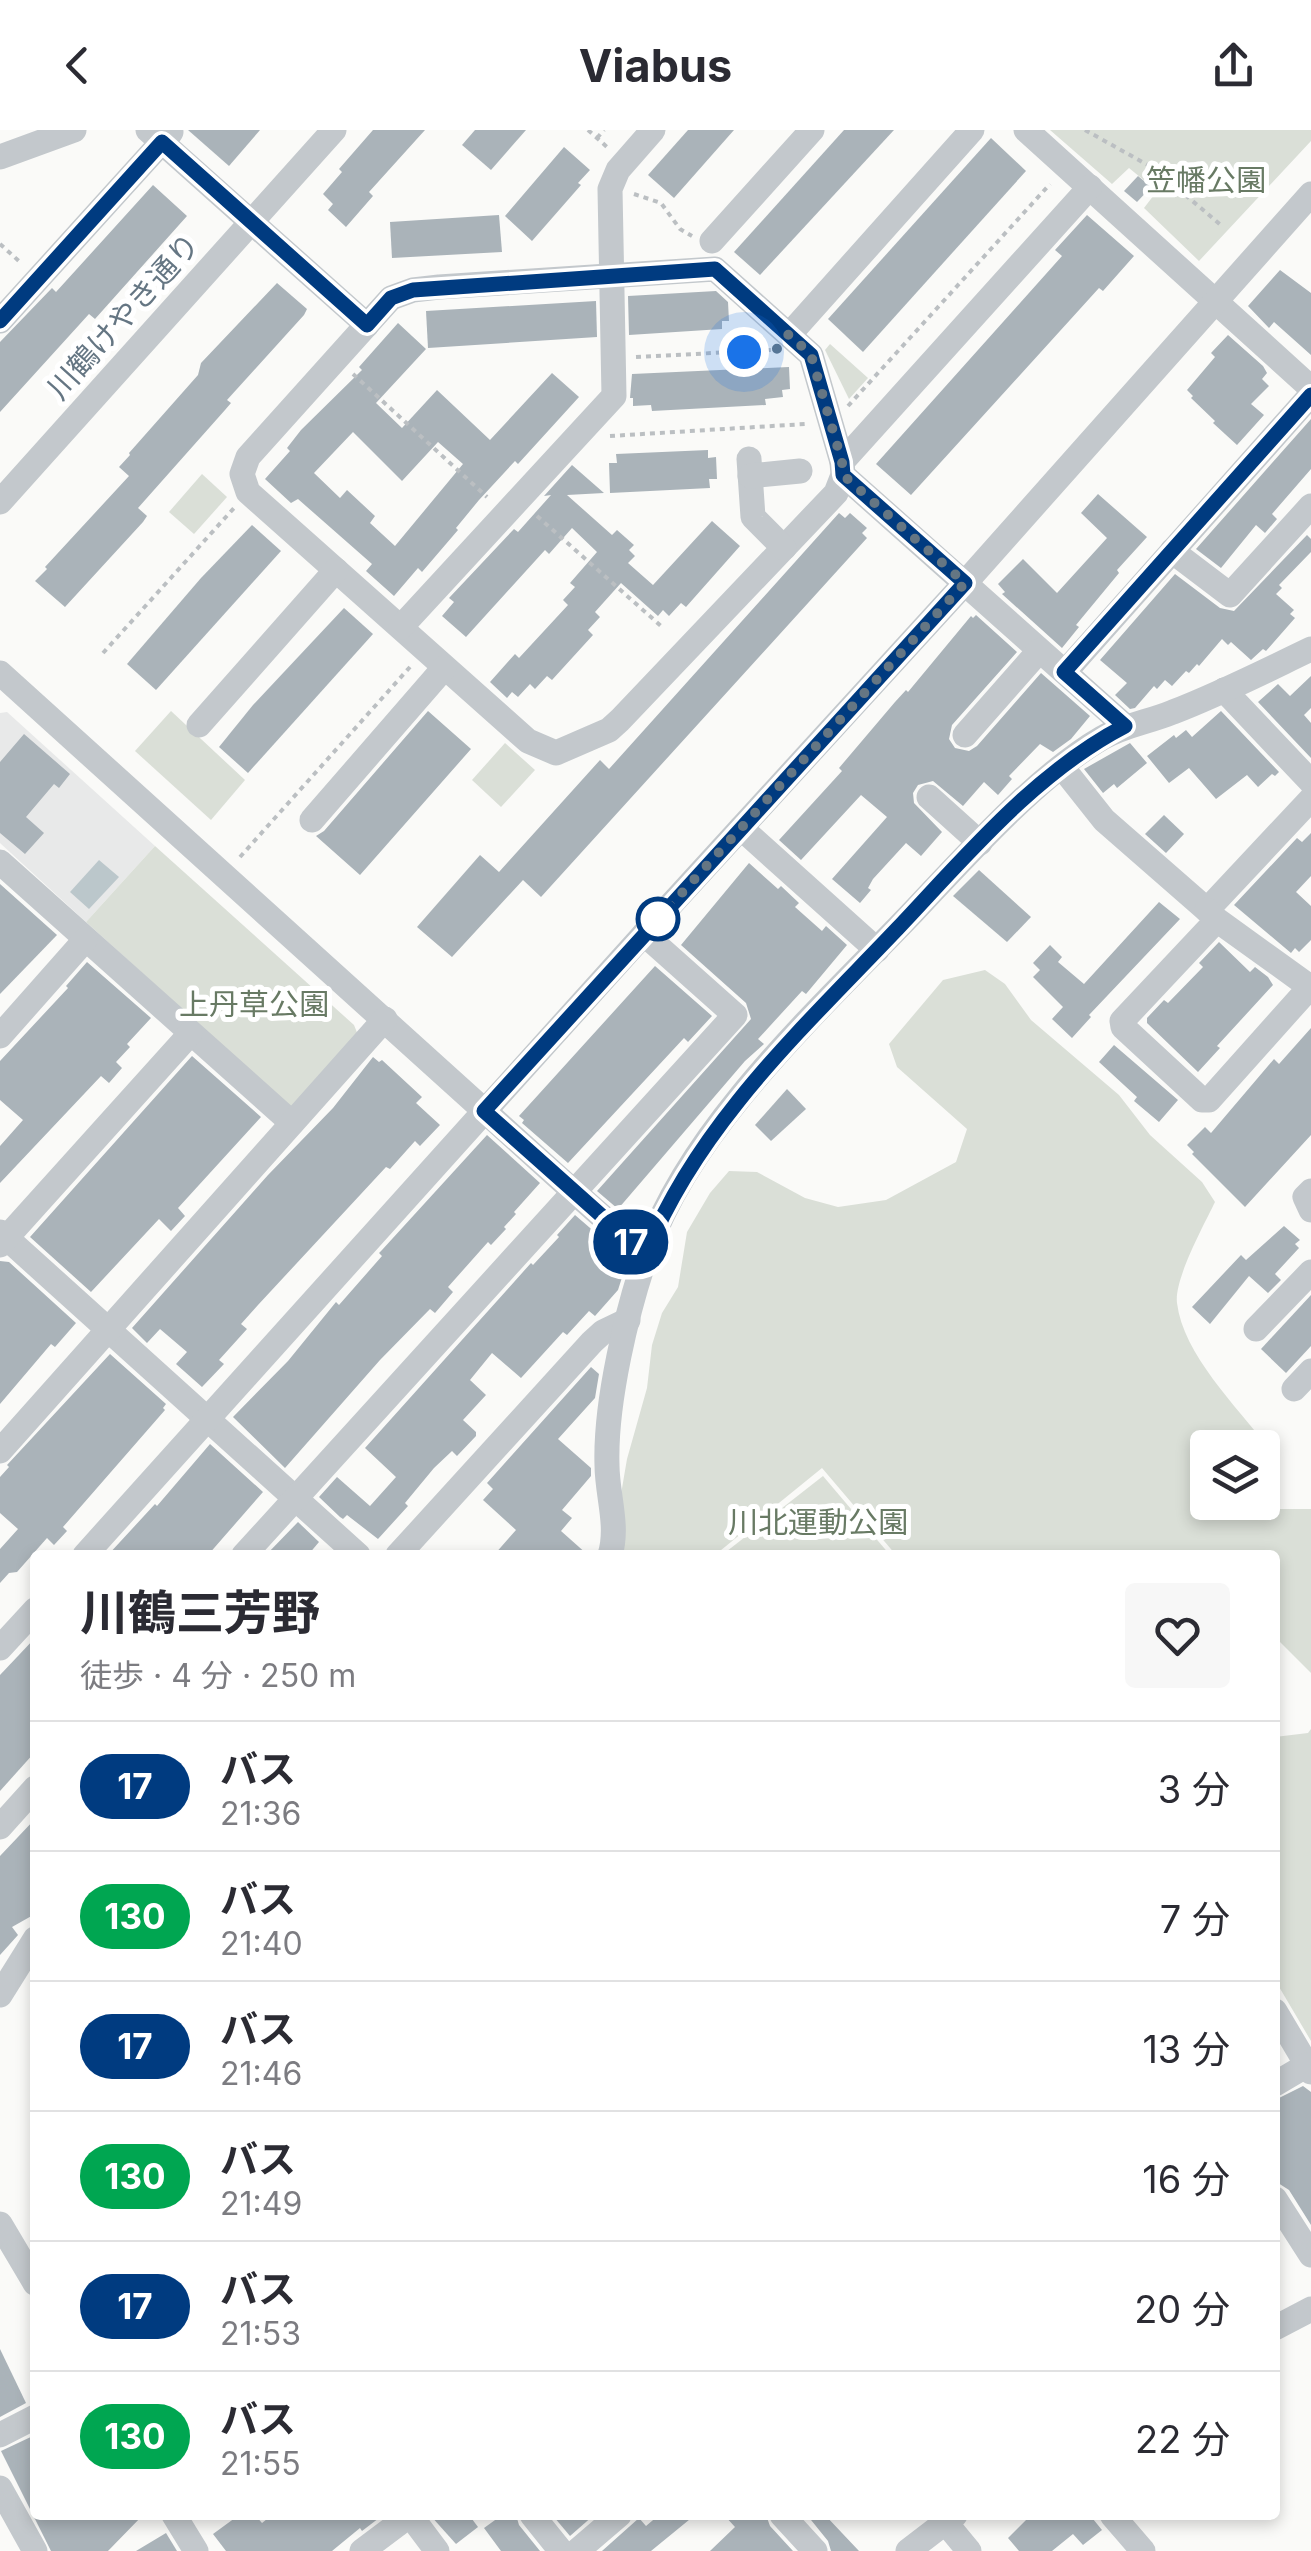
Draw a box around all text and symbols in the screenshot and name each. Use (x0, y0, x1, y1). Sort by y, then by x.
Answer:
icon: back (50, 38, 105, 93)
text: Viabus (579, 38, 732, 93)
icon: share (1206, 38, 1261, 93)
park label: 笠幡公園 (1146, 162, 1266, 198)
street label: 川鶴けやき通り (39, 226, 207, 406)
your location (719, 327, 769, 377)
unlabelled marker (637, 898, 679, 940)
park label: 上丹草公園 (179, 986, 329, 1022)
line badge: 17 (586, 1210, 676, 1274)
text: 17 (613, 1221, 649, 1263)
map controls (1190, 1430, 1280, 1520)
button: layers (1190, 1430, 1280, 1520)
park label: 川北運動公園 (728, 1504, 908, 1540)
text: 川鶴三芳野 (80, 1583, 320, 1642)
button: heart (1125, 1583, 1230, 1688)
text: 徒歩 · 4 分 · 250 m (80, 1656, 356, 1695)
text: バス (220, 1746, 296, 1792)
text: 17 (117, 1765, 153, 1807)
text: 3 分 (1158, 1766, 1230, 1812)
text: 21:36 (220, 1794, 301, 1833)
text: バス (220, 1876, 296, 1922)
text: 130 (104, 1895, 166, 1937)
text: 7 分 (1160, 1896, 1230, 1942)
text: 21:40 (220, 1924, 303, 1963)
text: バス (220, 2006, 296, 2052)
text: 17 (117, 2025, 153, 2067)
text: 13 分 (1142, 2026, 1230, 2072)
text: 21:46 (220, 2054, 302, 2093)
text: バス (220, 2136, 296, 2182)
text: 130 (104, 2155, 166, 2197)
text: 16 分 (1142, 2156, 1230, 2202)
text: 21:49 (220, 2184, 302, 2223)
text: バス (220, 2266, 296, 2312)
text: 17 (117, 2285, 153, 2327)
text: 20 分 (1134, 2286, 1230, 2332)
text: 21:53 (220, 2314, 301, 2353)
text: バス (220, 2396, 296, 2442)
text: 130 (104, 2415, 166, 2457)
text: 22 分 (1135, 2416, 1230, 2462)
text: 21:55 (220, 2444, 301, 2483)

